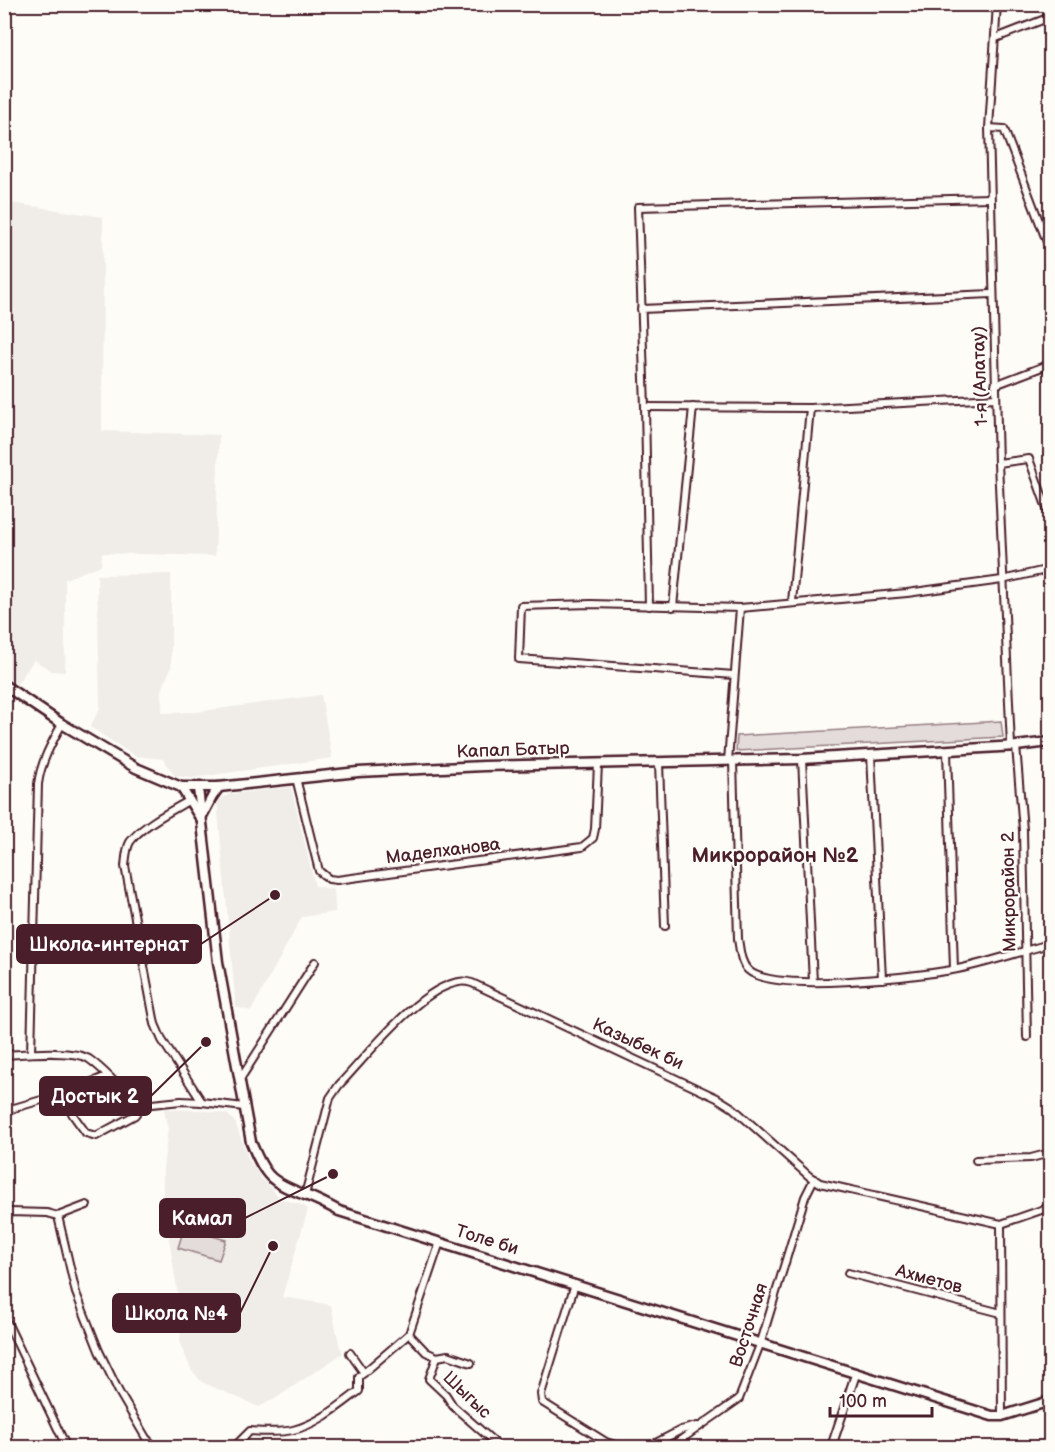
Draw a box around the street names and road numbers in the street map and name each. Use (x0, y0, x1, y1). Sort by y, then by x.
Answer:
street label: 1-я (Алатау) (968, 326, 992, 426)
street label: Капал Батыр (456, 738, 570, 762)
street label: Микрорайон 2 (997, 831, 1021, 952)
street label: Маделханова (385, 834, 502, 868)
street label: Казыбек би (589, 1014, 687, 1074)
street label: Толе би (453, 1221, 521, 1259)
street label: Ахметов (893, 1260, 965, 1298)
street label: Восточная (726, 1280, 772, 1370)
street label: Шыгыс (438, 1367, 496, 1423)

